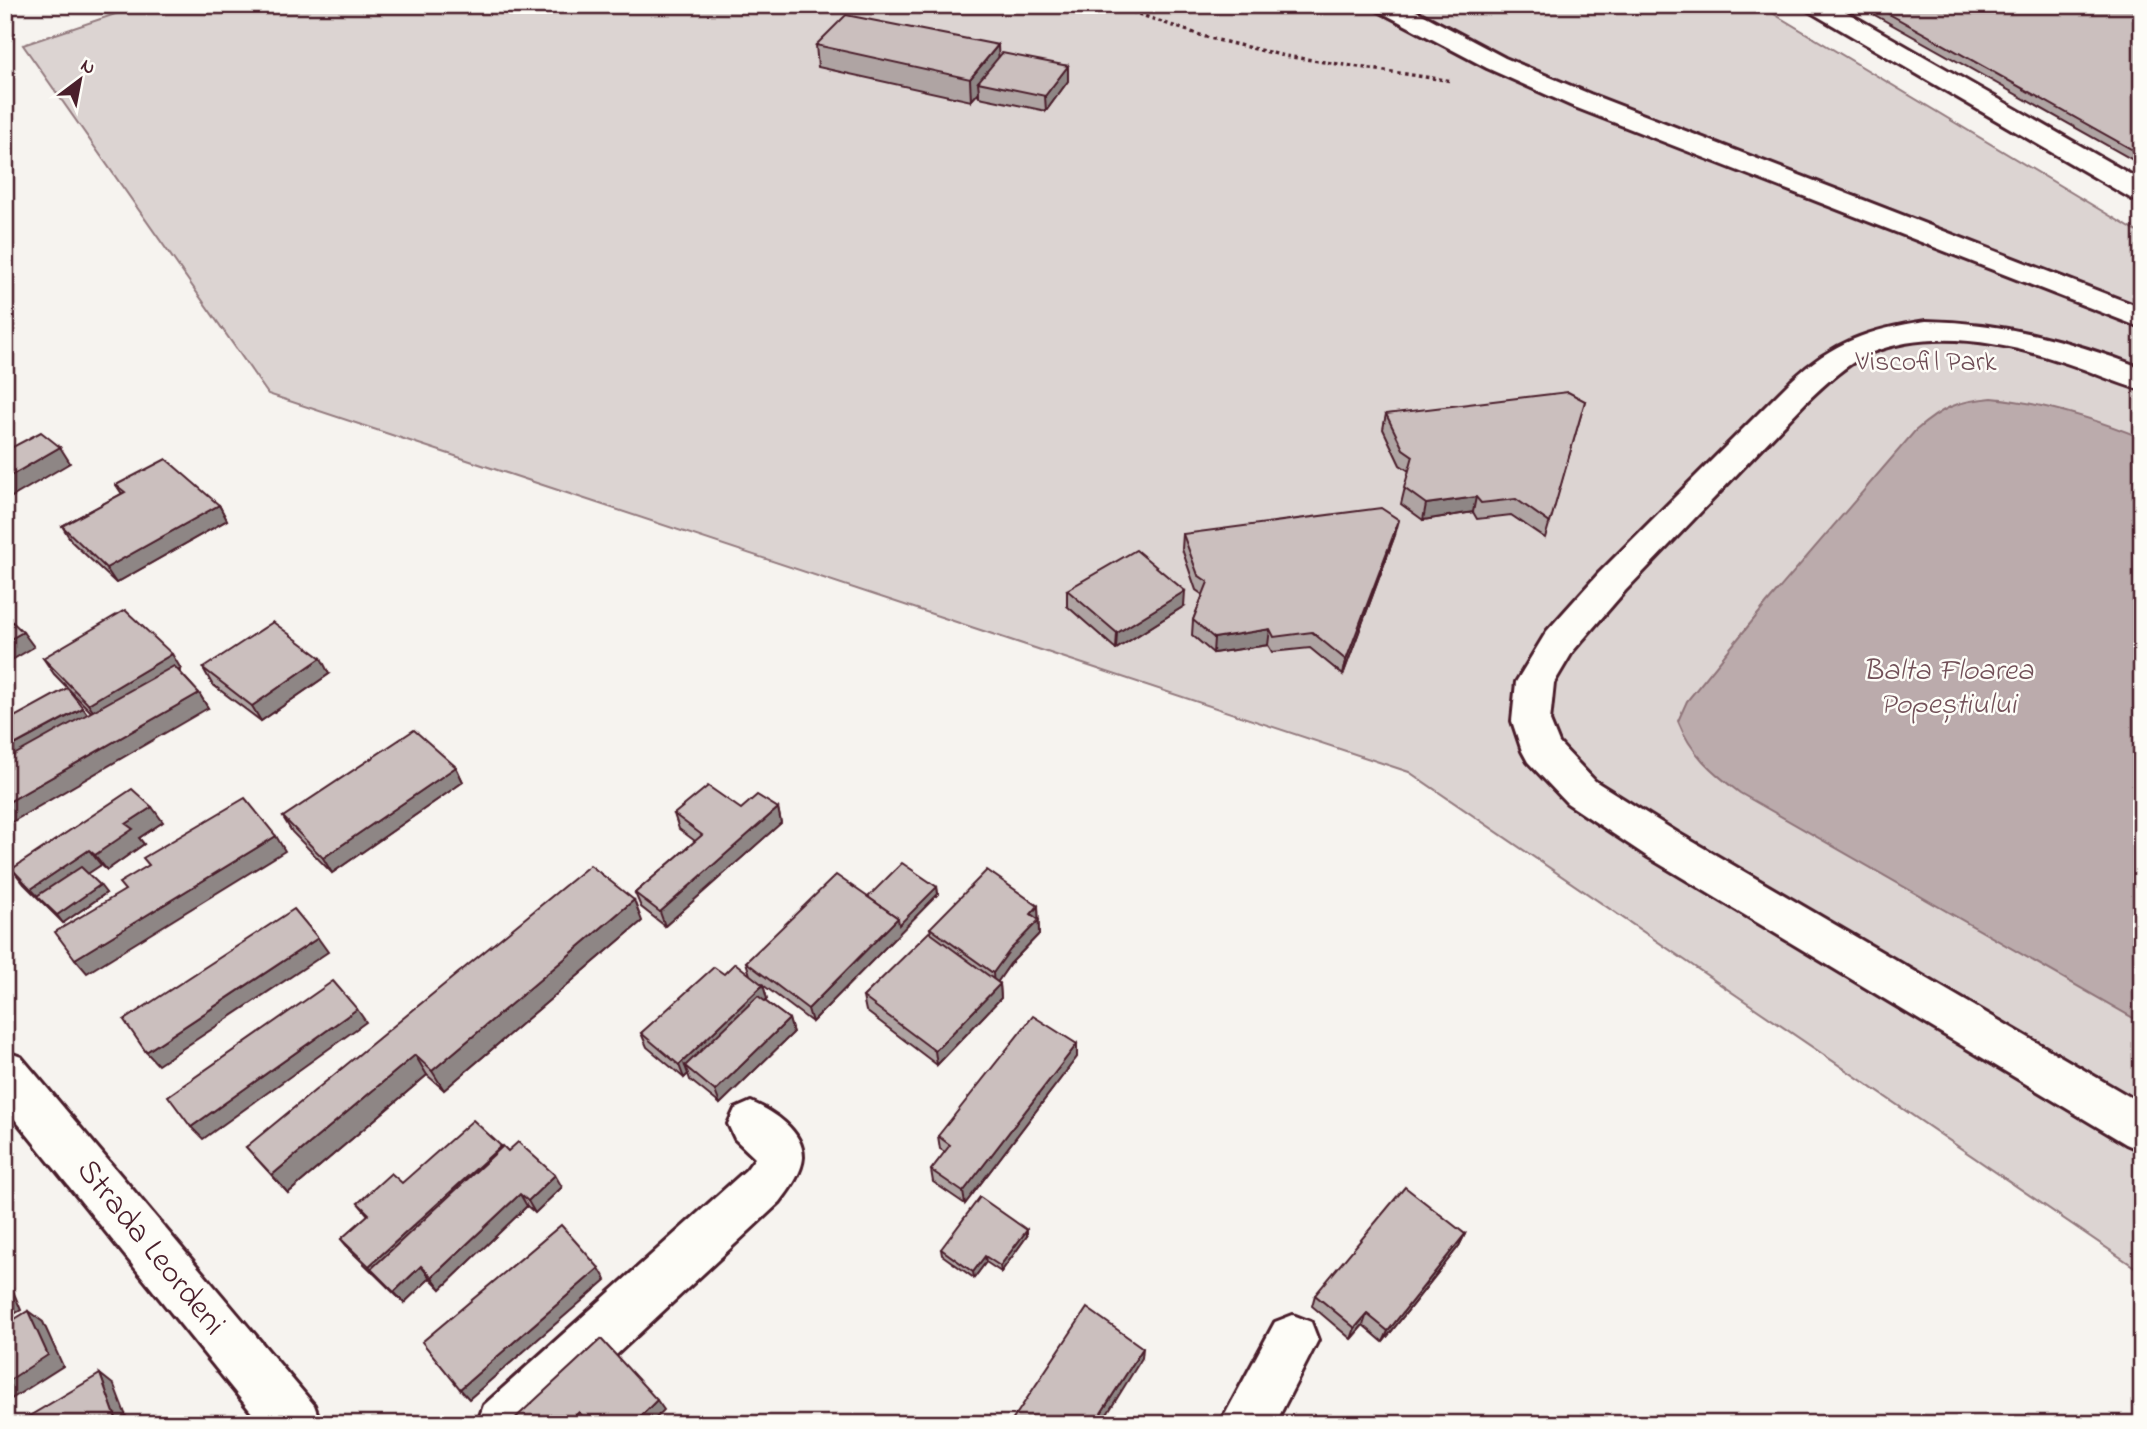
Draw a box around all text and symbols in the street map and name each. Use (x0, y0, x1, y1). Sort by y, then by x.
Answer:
north arrow (46, 46, 116, 116)
text: N (75, 53, 100, 83)
park label: Viscofil Park (1854, 343, 1997, 384)
water label: Balta Floarea Popeștiului (1863, 650, 2034, 728)
street label: Strada Leordeni (64, 1149, 236, 1347)

